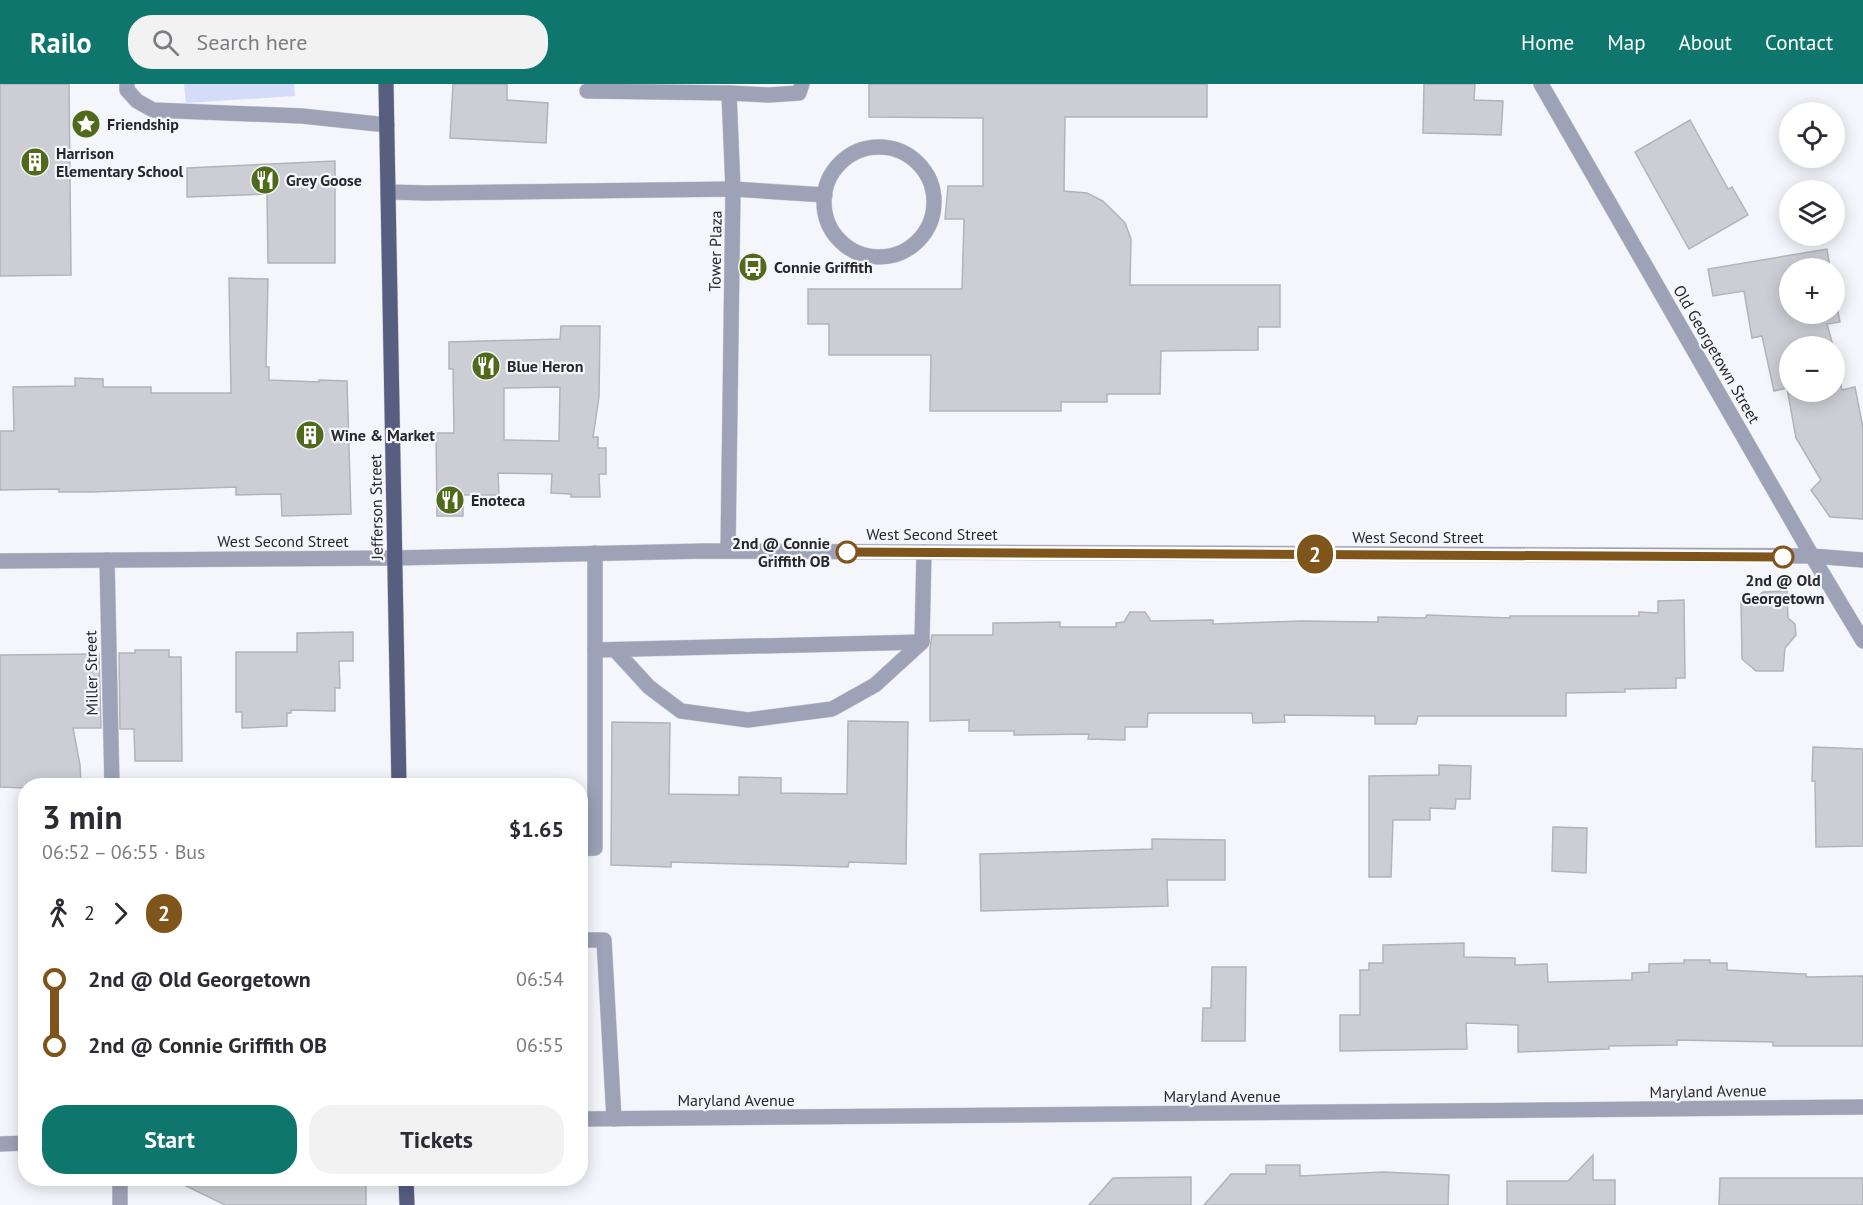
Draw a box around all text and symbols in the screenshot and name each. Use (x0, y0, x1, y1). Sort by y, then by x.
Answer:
search box (128, 15, 548, 69)
text: Railo (30, 24, 92, 61)
icon: search (149, 26, 182, 59)
text: Search here (197, 28, 308, 56)
text: Home (1521, 29, 1574, 56)
text: Map (1607, 29, 1646, 56)
text: About (1679, 29, 1732, 56)
text: Contact (1765, 29, 1833, 56)
map controls (1779, 102, 1845, 402)
button: locate (1779, 102, 1845, 168)
place icon: Friendship (70, 108, 102, 140)
place label: Friendship (107, 114, 179, 134)
place label: Harrison Elementary School (56, 143, 183, 181)
building icon: Harrison Elementary School (19, 146, 51, 178)
restaurant icon: Grey Goose (249, 164, 281, 196)
place label: Grey Goose (286, 170, 362, 190)
button: layers (1779, 180, 1845, 246)
street label: Tower Plaza (704, 210, 726, 292)
bus stop icon: Connie Griffith (737, 251, 769, 283)
place label: Connie Griffith (774, 257, 873, 277)
button: + (1779, 258, 1845, 324)
street label: Old Georgetown Street (1669, 281, 1765, 427)
button: − (1779, 336, 1845, 402)
restaurant icon: Blue Heron (470, 350, 502, 382)
place label: Blue Heron (507, 356, 583, 376)
building icon: Wine & Market (294, 419, 326, 451)
place label: Wine & Market (331, 425, 435, 445)
street label: Jefferson Street (365, 453, 387, 561)
restaurant icon: Enoteca (434, 484, 466, 516)
place label: Enoteca (471, 490, 525, 510)
street label: West Second Street (866, 524, 998, 544)
street label: West Second Street (1352, 527, 1484, 547)
street label: West Second Street (217, 531, 349, 551)
place label: 2nd @ Connie Griffith OB (732, 533, 830, 571)
line badge: 2 (1296, 534, 1334, 574)
marker: 2nd @ Connie Griffith OB (836, 541, 858, 563)
text: 2 (1309, 541, 1321, 568)
marker: 2nd @ Old Georgetown (1772, 546, 1794, 568)
place label: 2nd @ Old Georgetown (1742, 570, 1824, 608)
street label: Miller Street (80, 630, 102, 716)
text: 3 min (42, 795, 123, 838)
text: $1.65 (509, 815, 564, 843)
text: 06:52 – 06:55 · Bus (42, 839, 206, 865)
icon: walk (42, 897, 75, 930)
icon: forward (104, 897, 137, 930)
text: 2 (84, 900, 95, 926)
text: 2 (158, 900, 170, 927)
text: 2nd @ Old Georgetown (88, 965, 311, 993)
text: 06:54 (516, 966, 564, 992)
text: 2nd @ Connie Griffith OB (88, 1031, 327, 1059)
text: 06:55 (516, 1032, 564, 1058)
street label: Maryland Avenue (1649, 1080, 1767, 1102)
street label: Maryland Avenue (1163, 1086, 1281, 1106)
street label: Maryland Avenue (677, 1090, 795, 1110)
button: Start (42, 1105, 297, 1174)
button: Tickets (309, 1105, 564, 1174)

